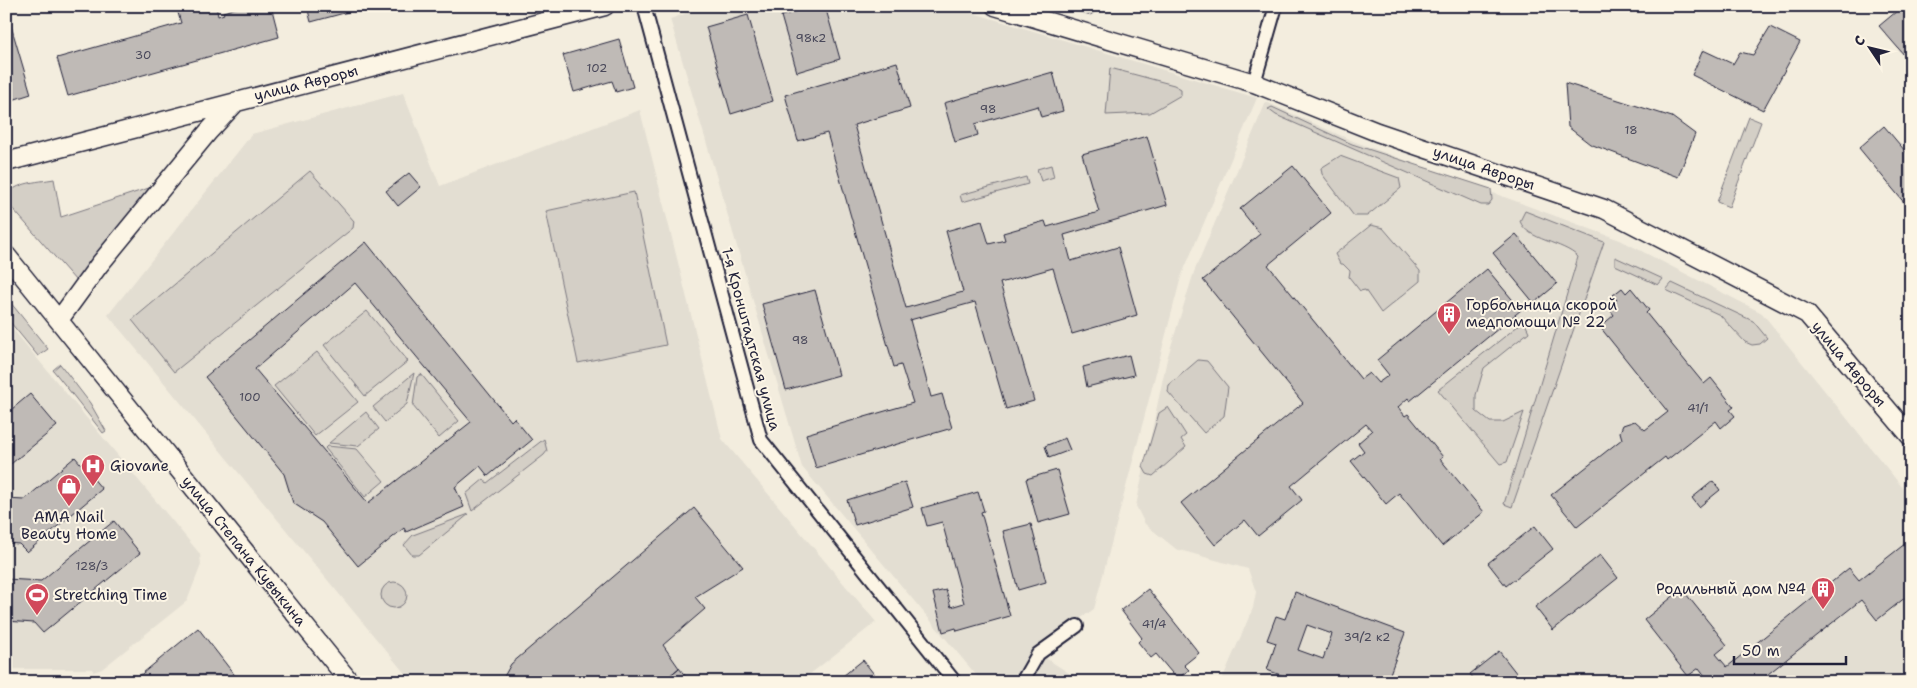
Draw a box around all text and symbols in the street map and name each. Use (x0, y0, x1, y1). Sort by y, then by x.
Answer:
north arrow (1844, 22, 1894, 72)
house number: 98к2 (795, 30, 827, 46)
text: С (1850, 32, 1869, 49)
house number: 30 (135, 47, 151, 63)
street label: улица Авроры (252, 60, 360, 106)
house number: 102 (587, 60, 607, 76)
house number: 98 (980, 101, 996, 117)
house number: 18 (1624, 122, 1638, 138)
street label: улица Авроры (1430, 141, 1538, 195)
street label: 1-я Кронштадтская улица (717, 245, 785, 434)
place label: Горбольница скорой медпомощи № 22 (1466, 295, 1617, 332)
building icon: Горбольница скорой медпомощи № 22 (1436, 301, 1462, 335)
street label: улица Авроры (1807, 317, 1891, 411)
house number: 98 (792, 332, 808, 348)
house number: 100 (239, 389, 261, 405)
house number: 41/1 (1687, 400, 1709, 416)
hospital icon: Giovane (80, 453, 106, 487)
place label: Giovane (110, 456, 169, 476)
street label: улица Степана Кувыкина (177, 472, 311, 631)
shop icon: AMA Nail Beauty Home (56, 473, 82, 507)
place label: AMA Nail Beauty Home (21, 507, 117, 544)
house number: 128/3 (75, 558, 109, 574)
building icon: Родильный дом №4 (1810, 576, 1836, 610)
place label: Родильный дом №4 (1656, 579, 1806, 599)
sports icon: Stretching Time (24, 582, 50, 616)
place label: Stretching Time (54, 585, 168, 605)
house number: 41/4 (1142, 616, 1166, 632)
house number: 39/2 к2 (1343, 629, 1391, 645)
scale bar (1734, 633, 1847, 665)
text: 50 m (1742, 641, 1780, 661)

